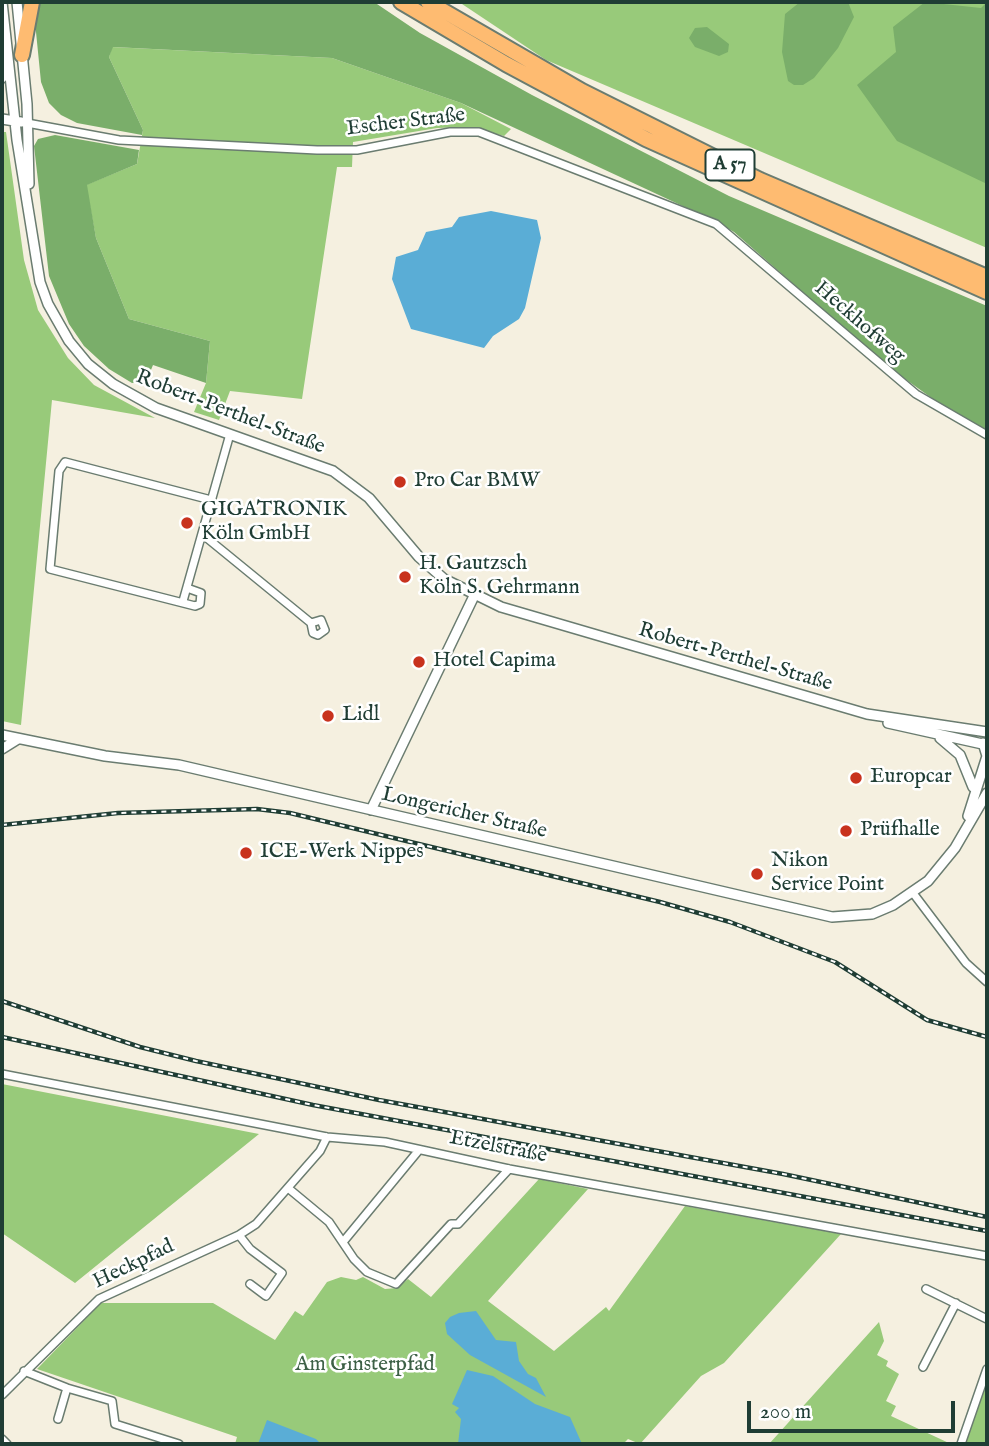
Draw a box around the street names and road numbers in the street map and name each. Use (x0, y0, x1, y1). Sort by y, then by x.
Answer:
street label: Escher Straße (345, 103, 467, 143)
road number: A 57 (706, 150, 754, 181)
street label: Heckhofweg (808, 277, 910, 369)
street label: Robert-Perthel-Straße (132, 365, 328, 461)
street label: Robert-Perthel-Straße (635, 618, 835, 698)
street label: Longericher Straße (379, 783, 549, 845)
street label: Etzelstraße (447, 1126, 549, 1170)
street label: Heckpfad (89, 1235, 179, 1295)

